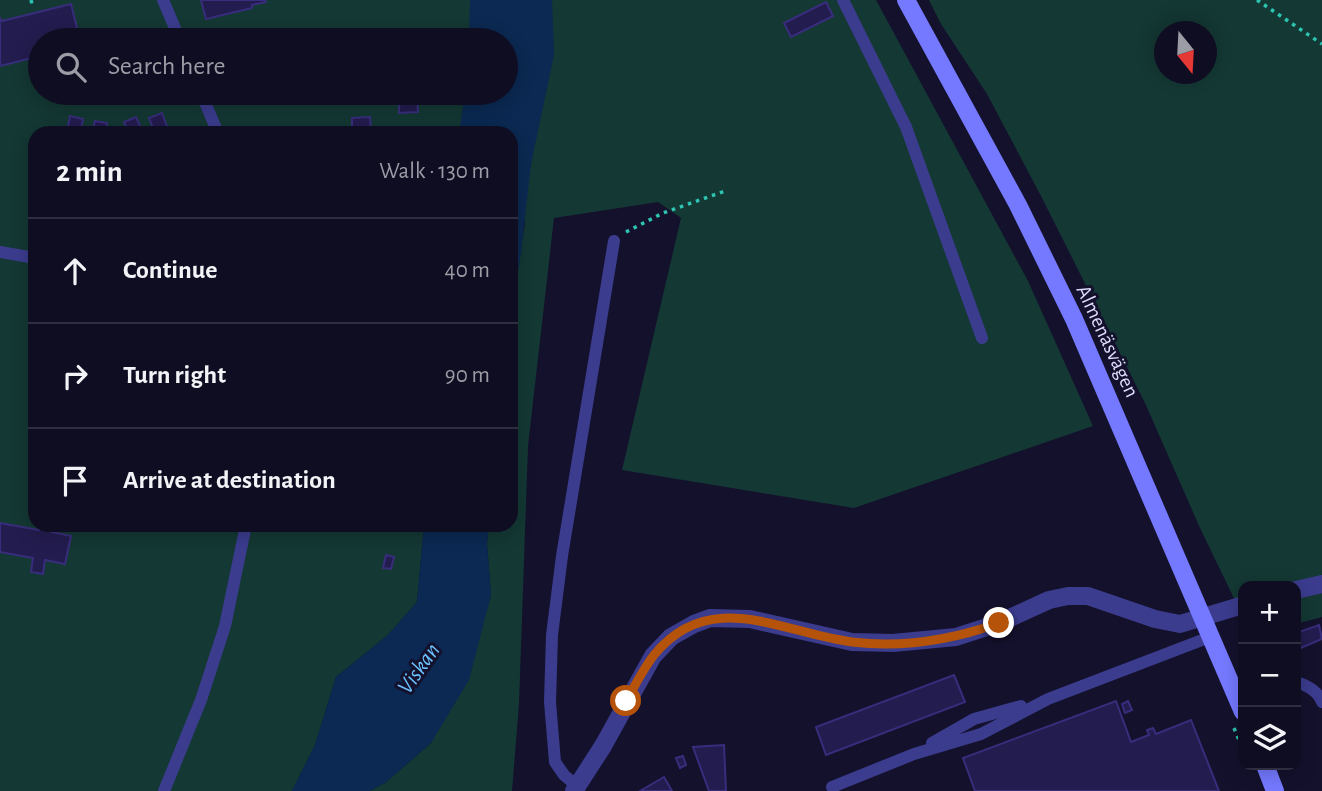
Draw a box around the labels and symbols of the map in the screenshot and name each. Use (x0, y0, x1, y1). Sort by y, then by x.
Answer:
north arrow (1154, 21, 1217, 84)
street label: Almenäsvägen (1072, 282, 1143, 401)
route end (983, 607, 1014, 638)
water label: Viskan (394, 639, 445, 698)
route start (610, 685, 641, 716)

